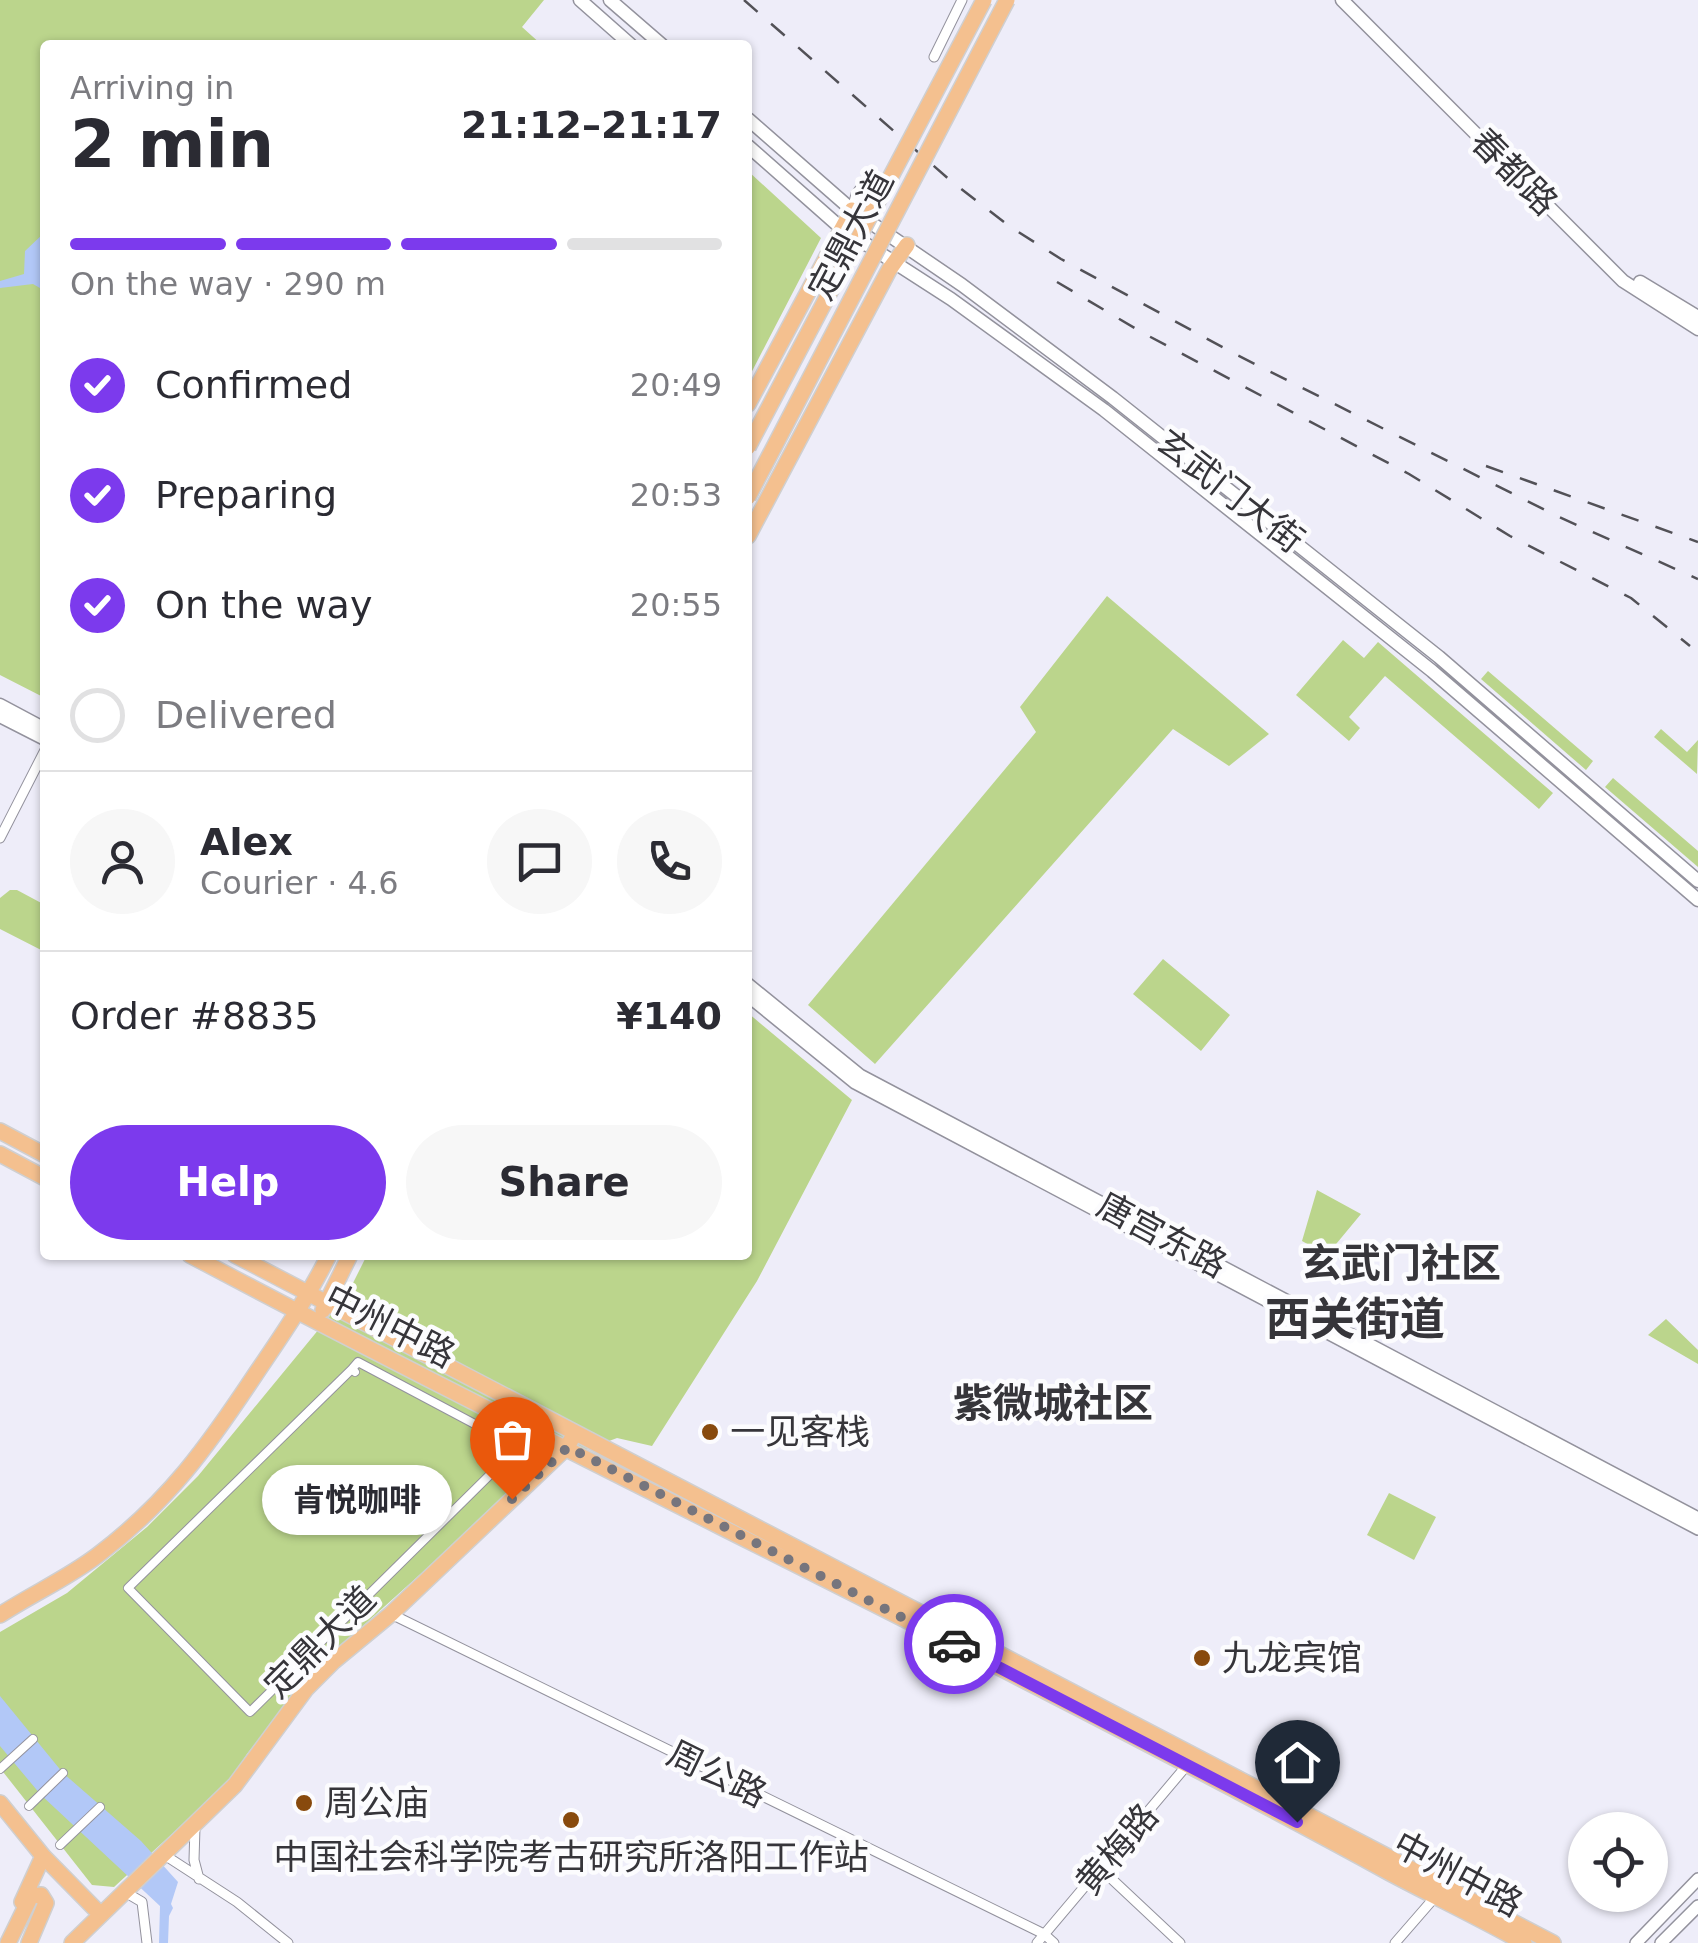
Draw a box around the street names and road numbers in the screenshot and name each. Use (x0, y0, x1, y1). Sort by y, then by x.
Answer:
street label: 春都路 (1463, 121, 1565, 223)
street label: 定鼎大道 (800, 164, 902, 306)
street label: 玄武门大街 (1149, 421, 1311, 561)
street label: 唐宫东路 (1091, 1184, 1233, 1286)
street label: 中州中路 (319, 1276, 461, 1376)
street label: 定鼎大道 (256, 1578, 384, 1706)
street label: 周公路 (661, 1733, 773, 1815)
street label: 黄梅路 (1068, 1796, 1166, 1902)
street label: 中州中路 (1387, 1823, 1529, 1925)

